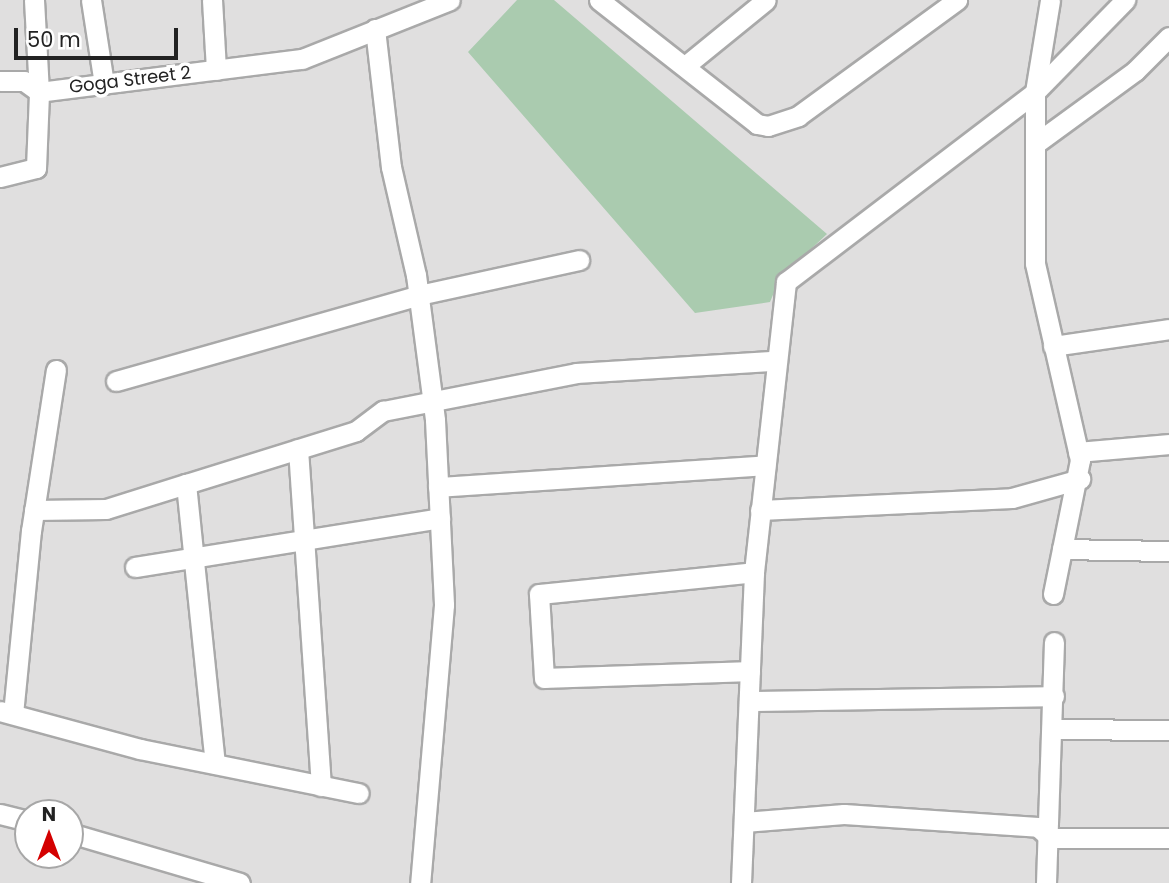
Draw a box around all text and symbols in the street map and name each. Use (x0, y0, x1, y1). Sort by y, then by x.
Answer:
scale bar (18, 14, 182, 58)
text: 50 m (27, 25, 81, 54)
street label: Goga Street 2 (68, 62, 192, 98)
north arrow (14, 799, 84, 869)
text: N (42, 801, 56, 828)

